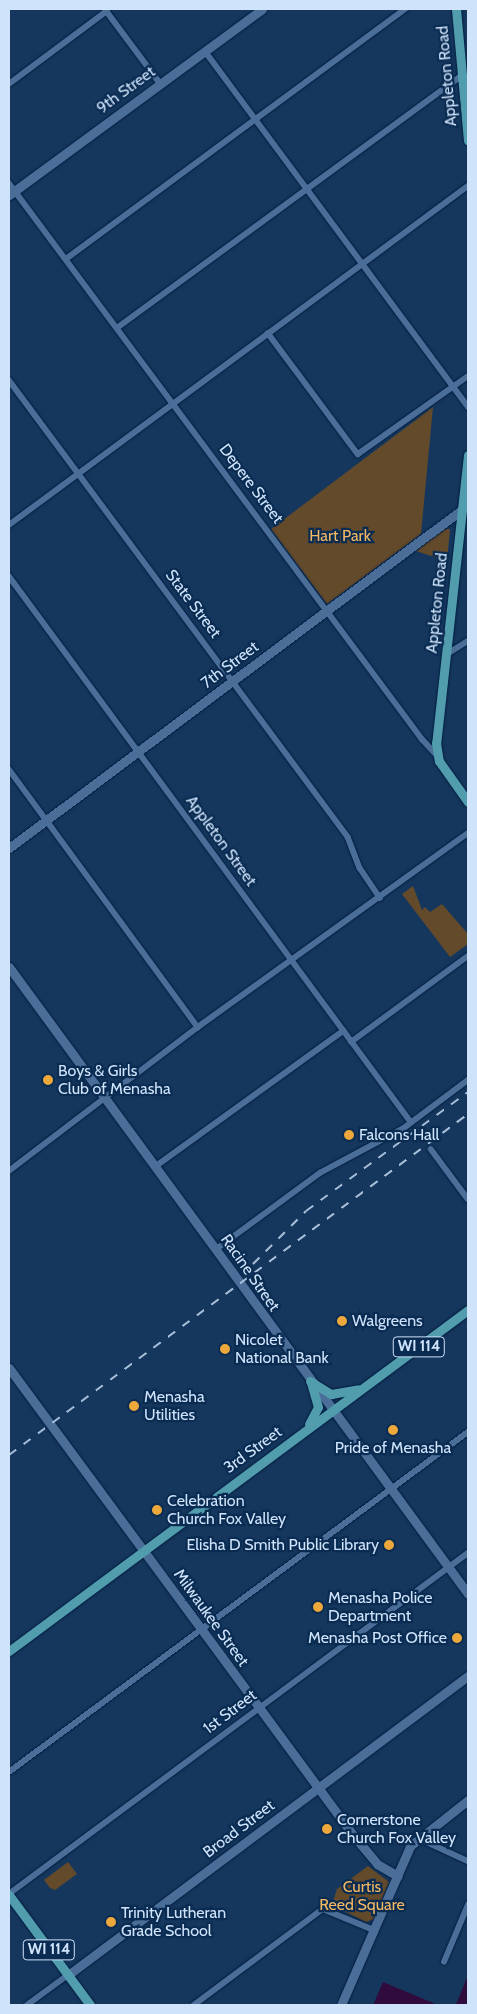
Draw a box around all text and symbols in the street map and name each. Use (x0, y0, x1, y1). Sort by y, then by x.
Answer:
street label: Appleton Road (433, 25, 461, 127)
street label: 9th Street (93, 62, 159, 118)
street label: Depere Street (215, 440, 287, 528)
park label: Hart Park (309, 526, 371, 546)
street label: Appleton Road (422, 552, 452, 654)
street label: State Street (161, 566, 225, 642)
street label: 7th Street (198, 637, 262, 693)
street label: Appleton Street (182, 792, 260, 890)
place label: Boys & Girls Club of Menasha (58, 1061, 171, 1099)
marker: Boys & Girls Club of Menasha (42, 1074, 54, 1086)
place label: Falcons Hall (359, 1125, 439, 1145)
marker: Falcons Hall (343, 1129, 355, 1141)
street label: Racine Street (216, 1231, 284, 1315)
place label: Walgreens (352, 1311, 423, 1331)
marker: Walgreens (336, 1315, 348, 1327)
place label: Nicolet National Bank (235, 1330, 329, 1368)
road number: WI 114 (393, 1334, 445, 1360)
marker: Nicolet National Bank (219, 1343, 231, 1355)
place label: Menasha Utilities (144, 1387, 205, 1425)
marker: Menasha Utilities (128, 1400, 140, 1412)
street label: 3rd Street (220, 1423, 286, 1477)
marker: Pride of Menasha (387, 1424, 399, 1436)
place label: Pride of Menasha (335, 1438, 451, 1458)
place label: Celebration Church Fox Valley (167, 1491, 286, 1529)
marker: Celebration Church Fox Valley (151, 1504, 163, 1516)
place label: Elisha D Smith Public Library (186, 1535, 379, 1555)
marker: Elisha D Smith Public Library (383, 1539, 395, 1551)
street label: Milwaukee Street (169, 1566, 253, 1670)
place label: Menasha Police Department (328, 1588, 432, 1626)
marker: Menasha Police Department (312, 1601, 324, 1613)
place label: Menasha Post Office (308, 1628, 447, 1648)
marker: Menasha Post Office (451, 1632, 463, 1644)
street label: 1st Street (199, 1686, 261, 1738)
street label: Broad Street (200, 1796, 278, 1862)
place label: Cornerstone Church Fox Valley (337, 1810, 456, 1848)
marker: Cornerstone Church Fox Valley (321, 1823, 333, 1835)
park label: Curtis Reed Square (319, 1877, 405, 1915)
place label: Trinity Lutheran Grade School (121, 1903, 226, 1941)
marker: Trinity Lutheran Grade School (105, 1916, 117, 1928)
road number: WI 114 (23, 1938, 75, 1962)

